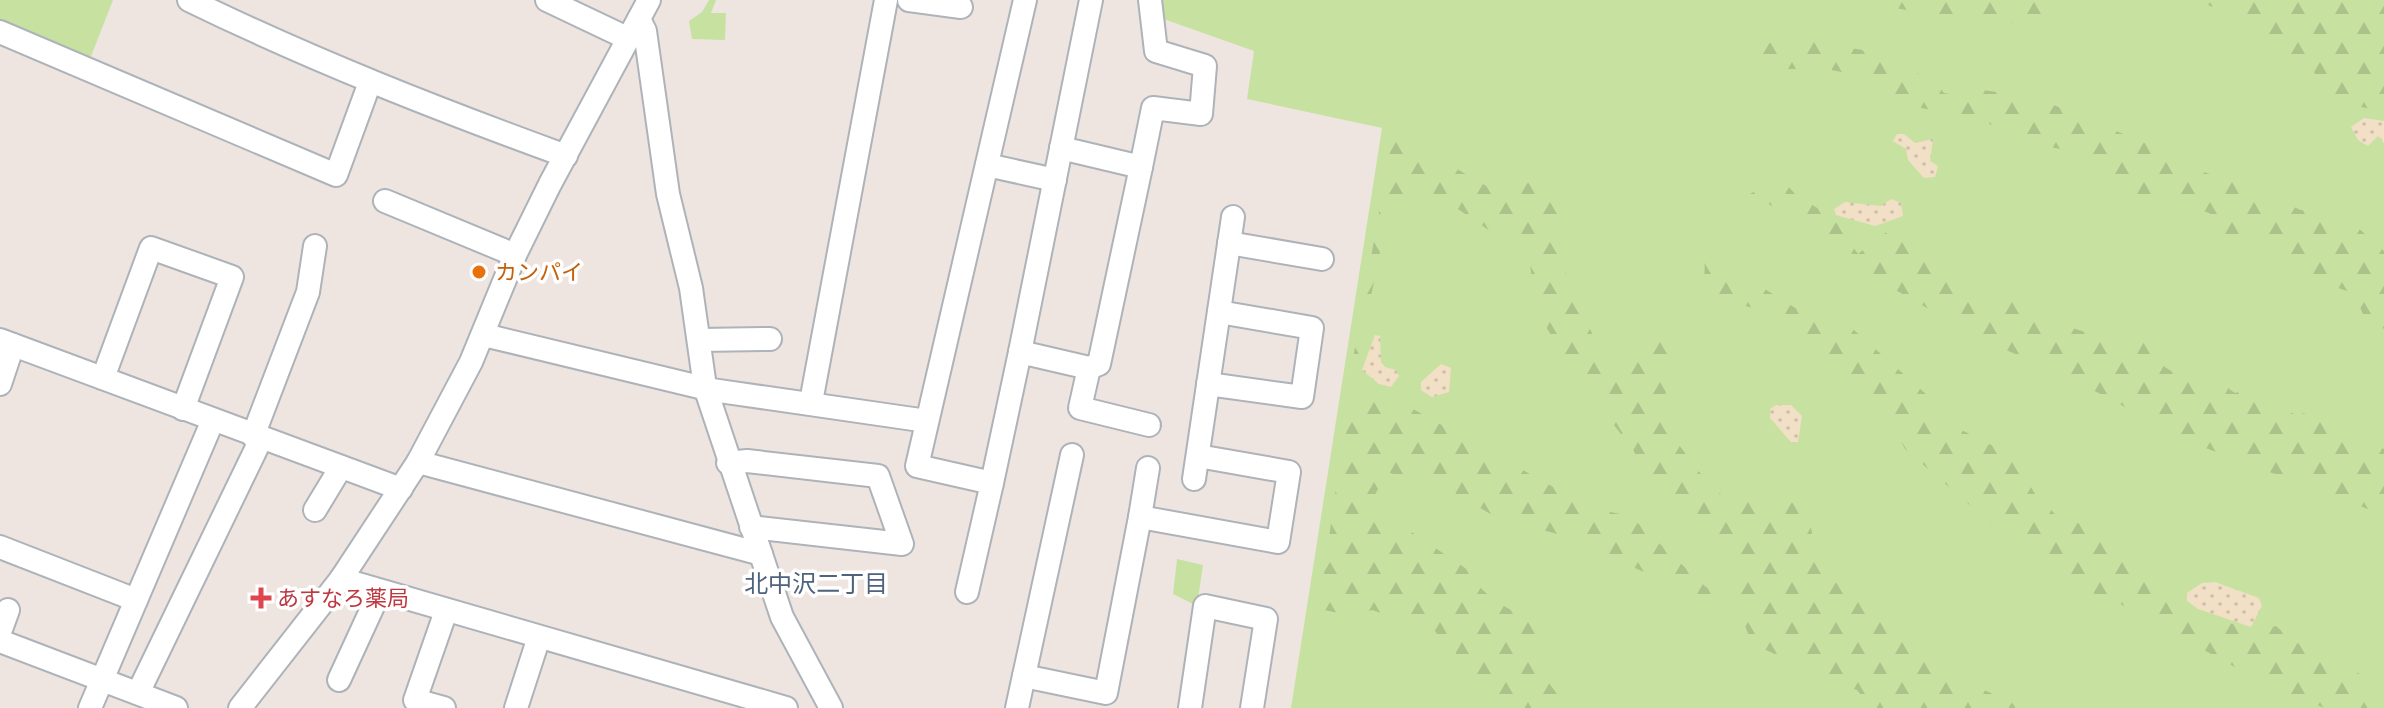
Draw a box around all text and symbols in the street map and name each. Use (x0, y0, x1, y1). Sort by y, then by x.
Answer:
place label: カンパイ (495, 255, 583, 289)
marker: カンパイ (470, 263, 488, 281)
district label: 北中沢二丁目 (744, 565, 888, 601)
place label: あすなろ薬局 (277, 581, 409, 615)
marker: あすなろ薬局 (252, 589, 270, 607)

